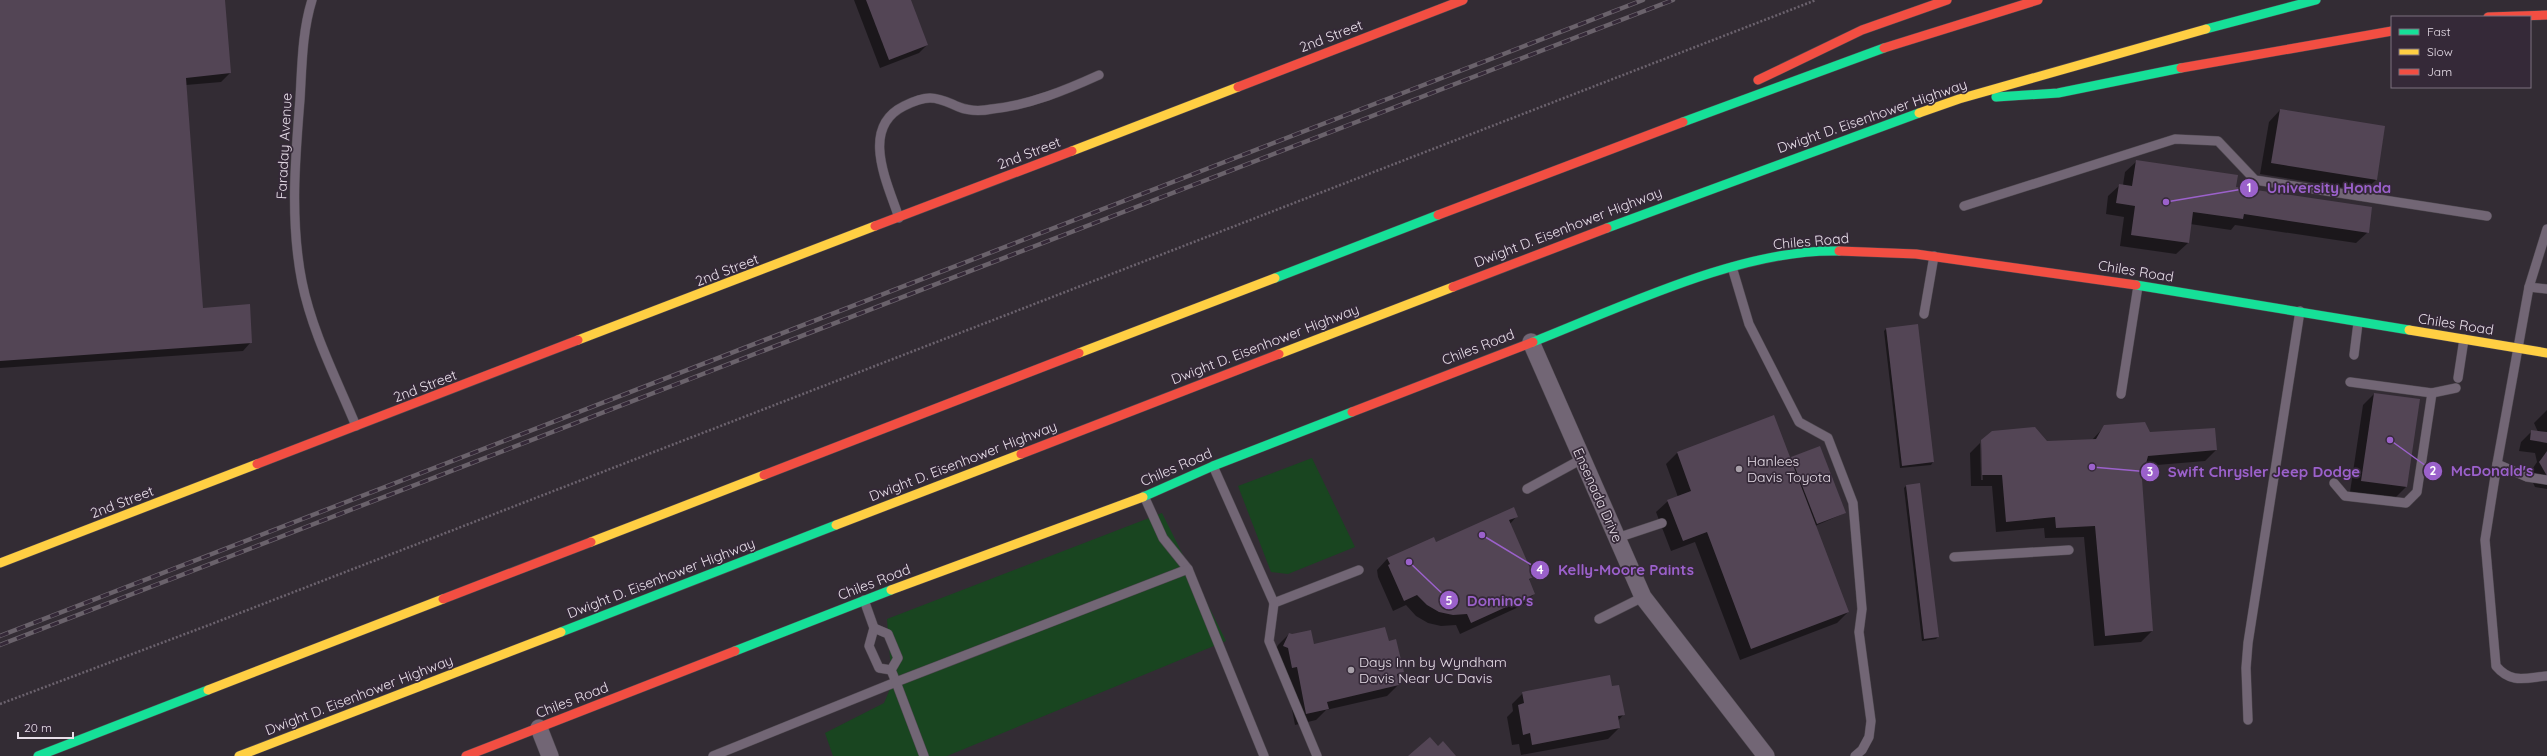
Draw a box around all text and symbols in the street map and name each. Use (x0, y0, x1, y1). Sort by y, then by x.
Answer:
street label: 2nd Street (1297, 16, 1365, 56)
legend (2391, 16, 2531, 88)
text: Fast (2427, 24, 2451, 39)
text: Slow (2427, 44, 2453, 59)
text: Jam (2427, 64, 2452, 79)
street label: Dwight D. Eisenhower Highway (1775, 75, 1969, 157)
street label: Faraday Avenue (272, 92, 296, 200)
street label: 2nd Street (995, 133, 1063, 173)
callout: University Honda (2239, 174, 2399, 201)
text: University Honda (2267, 178, 2391, 197)
text: 1 (2247, 180, 2251, 195)
street label: Dwight D. Eisenhower Highway (1472, 183, 1664, 271)
street label: Chiles Road (1772, 229, 1850, 253)
street label: 2nd Street (693, 250, 761, 290)
street label: Chiles Road (2097, 256, 2175, 286)
street label: Dwight D. Eisenhower Highway (1169, 300, 1361, 388)
street label: Chiles Road (2417, 309, 2495, 339)
street label: Chiles Road (1439, 325, 1517, 369)
street label: 2nd Street (391, 366, 459, 406)
street label: Dwight D. Eisenhower Highway (867, 417, 1059, 505)
street label: Chiles Road (1137, 444, 1215, 490)
street label: Ensenada Drive (1569, 445, 1627, 545)
place label: Hanlees Davis Toyota (1747, 452, 1831, 486)
callout: McDonald's (2423, 457, 2541, 484)
callout: Swift Chrysler Jeep Dodge (2140, 459, 2368, 486)
text: McDonald's (2451, 461, 2533, 480)
text: Swift Chrysler Jeep Dodge (2168, 462, 2360, 481)
text: 2 (2430, 463, 2437, 478)
marker: Hanlees Davis Toyota (1734, 464, 1744, 474)
text: 3 (2147, 464, 2153, 479)
street label: 2nd Street (88, 482, 156, 522)
street label: Dwight D. Eisenhower Highway (565, 534, 757, 622)
callout: Kelly-Moore Paints (1530, 556, 1702, 583)
street label: Chiles Road (835, 560, 913, 604)
text: Kelly-Moore Paints (1558, 560, 1694, 579)
text: 4 (1536, 562, 1544, 577)
callout: Domino's (1439, 587, 1541, 614)
text: Domino's (1467, 591, 1533, 610)
text: 5 (1446, 593, 1453, 608)
street label: Dwight D. Eisenhower Highway (263, 651, 455, 739)
place label: Days Inn by Wyndham Davis Near UC Davis (1359, 653, 1507, 687)
marker: Days Inn by Wyndham Davis Near UC Davis (1346, 665, 1356, 675)
street label: Chiles Road (533, 678, 611, 722)
scale bar (18, 714, 73, 740)
text: 20 m (24, 720, 52, 735)

